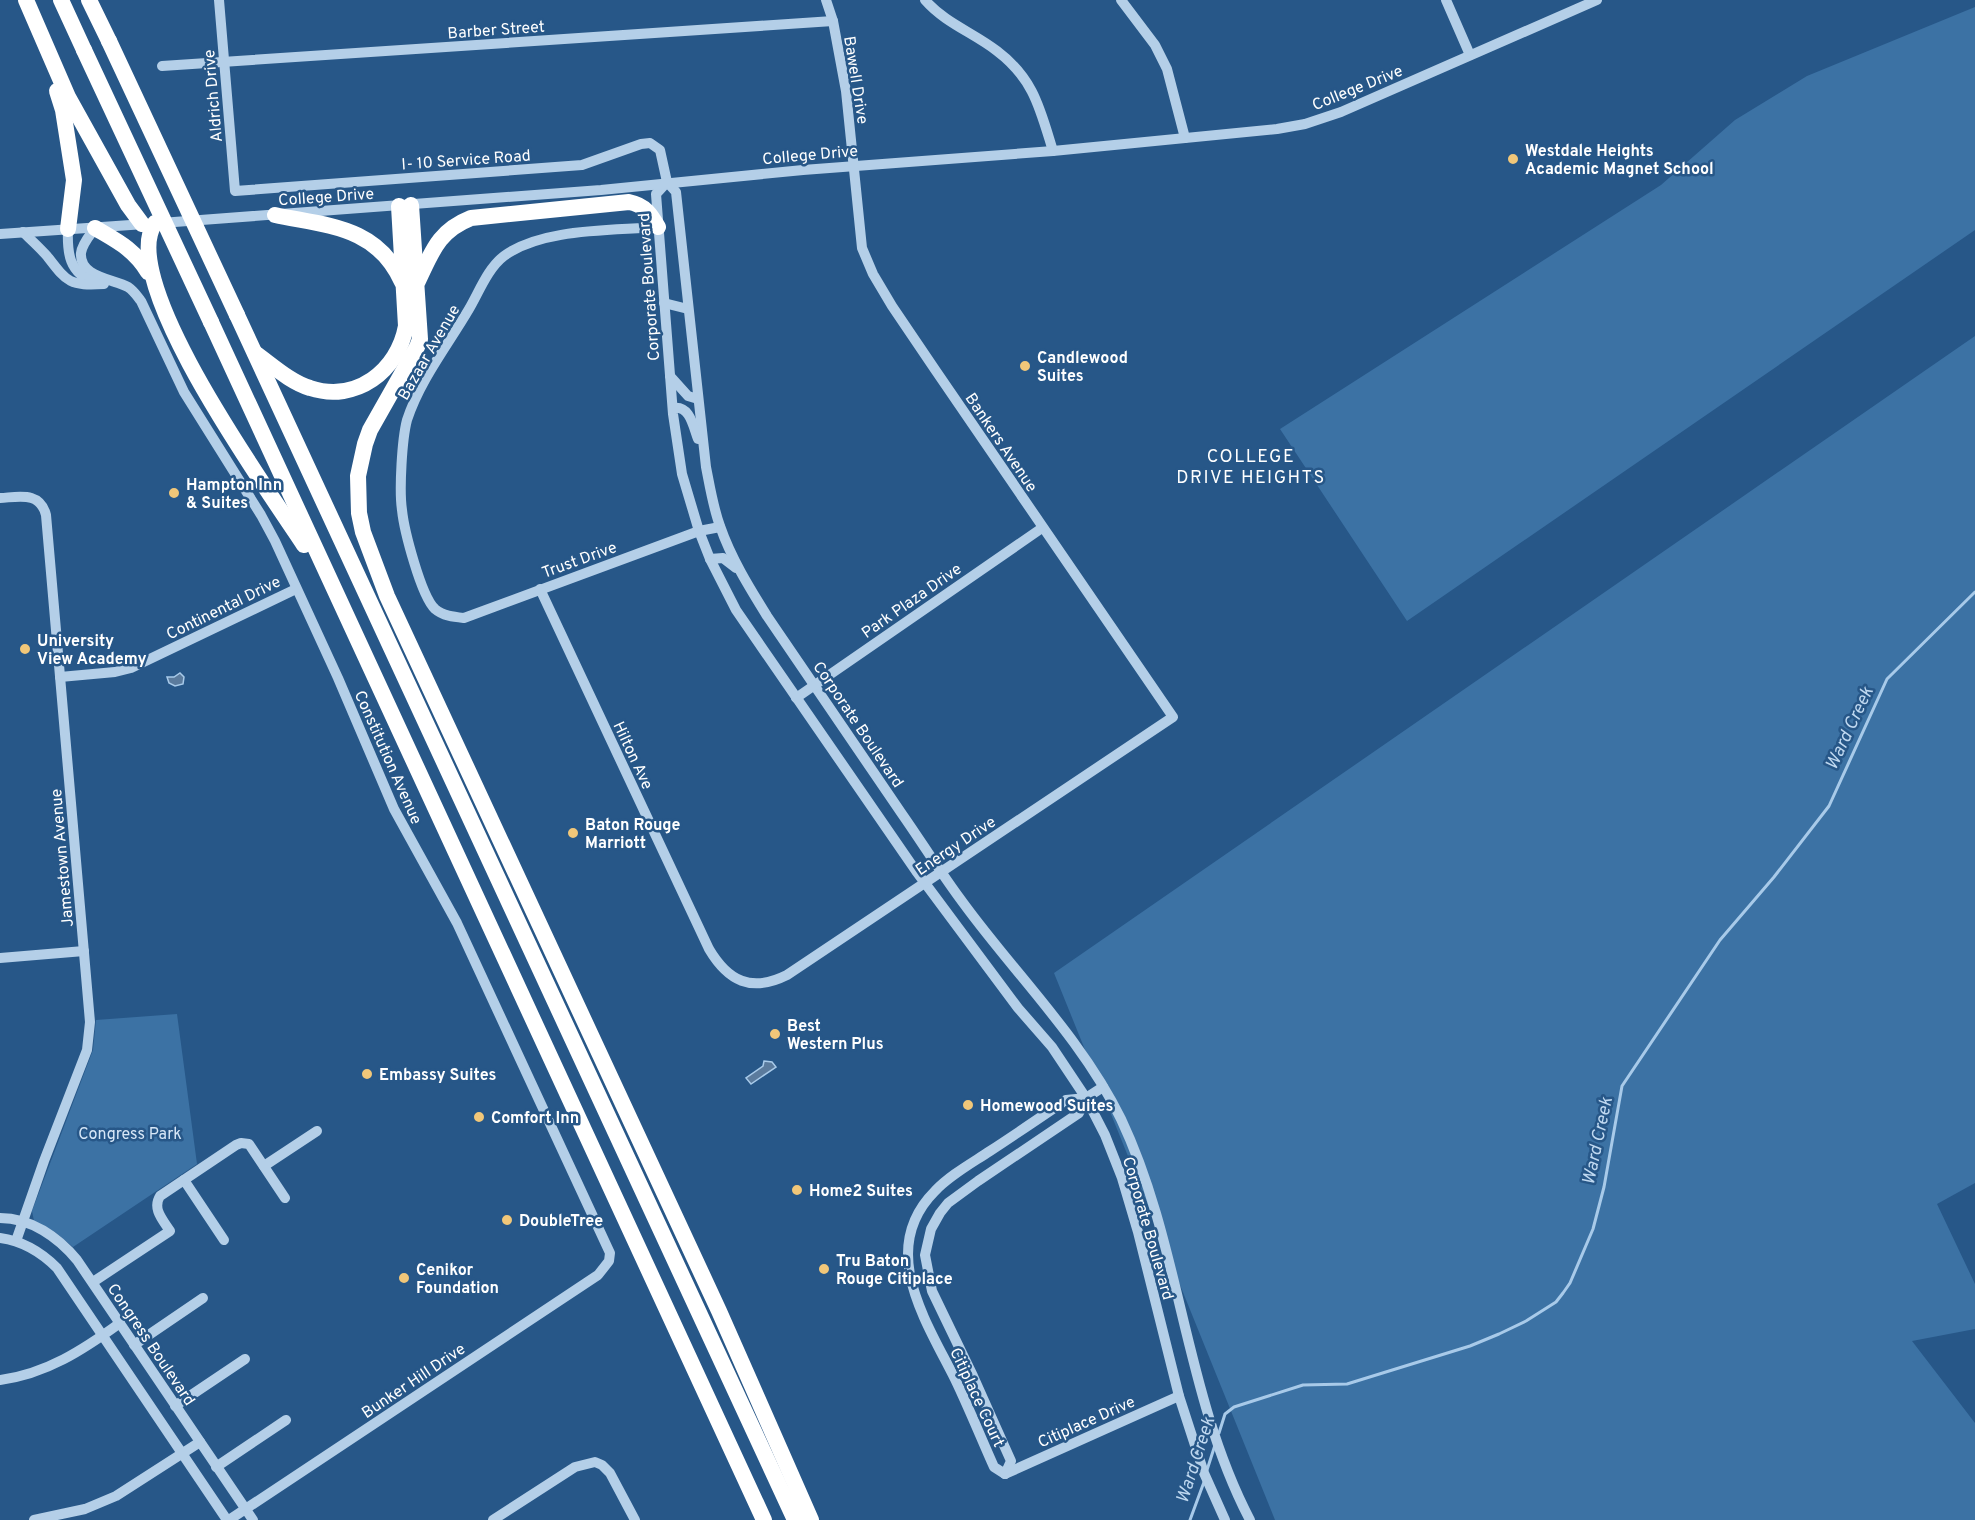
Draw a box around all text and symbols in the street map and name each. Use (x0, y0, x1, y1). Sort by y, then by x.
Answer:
street label: Barber Street (447, 18, 545, 44)
street label: Bawell Drive (838, 35, 872, 126)
street label: Aldrich Drive (200, 49, 228, 143)
street label: College Drive (1310, 62, 1406, 116)
street label: College Drive (762, 142, 859, 170)
place label: Westdale Heights Academic Magnet School (1525, 142, 1714, 180)
street label: I- 10 Service Road (401, 146, 531, 175)
marker: Westdale Heights Academic Magnet School (1506, 152, 1520, 166)
street label: College Drive (278, 185, 375, 211)
street label: Corporate Boulevard (635, 212, 665, 362)
street label: Bazaar Avenue (394, 302, 465, 404)
place label: Candlewood Suites (1037, 349, 1128, 387)
marker: Candlewood Suites (1018, 359, 1032, 373)
street label: Bankers Avenue (960, 390, 1041, 496)
district label: COLLEGE DRIVE HEIGHTS (1176, 446, 1326, 490)
place label: Hampton Inn & Suites (186, 476, 282, 514)
marker: Hampton Inn & Suites (167, 486, 181, 500)
street label: Trust Drive (540, 538, 620, 584)
street label: Park Plaza Drive (858, 560, 966, 644)
street label: Continental Drive (163, 572, 284, 645)
place label: University View Academy (37, 632, 147, 670)
marker: University View Academy (18, 642, 32, 656)
street label: Corporate Boulevard (808, 658, 907, 792)
water label: Ward Creek (1821, 683, 1880, 774)
street label: Constitution Avenue (349, 688, 426, 828)
street label: Hilton Ave (608, 718, 657, 793)
street label: Jamestown Avenue (47, 788, 79, 928)
street label: Energy Drive (912, 812, 1000, 881)
place label: Baton Rouge Marriott (585, 816, 680, 854)
marker: Baton Rouge Marriott (566, 826, 580, 840)
place label: Best Western Plus (787, 1017, 884, 1055)
marker: Best Western Plus (768, 1027, 782, 1041)
place label: Embassy Suites (379, 1066, 496, 1086)
marker: Embassy Suites (360, 1067, 374, 1081)
water label: Ward Creek (1578, 1094, 1619, 1187)
place label: Homewood Suites (980, 1097, 1114, 1117)
marker: Homewood Suites (961, 1098, 975, 1112)
place label: Comfort Inn (491, 1109, 579, 1129)
marker: Comfort Inn (472, 1110, 486, 1124)
park label: Congress Park (78, 1125, 182, 1145)
street label: Corporate Boulevard (1117, 1155, 1177, 1303)
place label: Home2 Suites (809, 1182, 913, 1202)
marker: Home2 Suites (790, 1183, 804, 1197)
place label: DoubleTree (519, 1212, 603, 1232)
marker: DoubleTree (500, 1213, 514, 1227)
place label: Tru Baton Rouge Citiplace (836, 1252, 953, 1290)
place label: Cenikor Foundation (416, 1261, 499, 1299)
marker: Tru Baton Rouge Citiplace (817, 1262, 831, 1276)
marker: Cenikor Foundation (397, 1271, 411, 1285)
street label: Congress Boulevard (102, 1280, 199, 1410)
street label: Bunker Hill Drive (358, 1340, 470, 1424)
street label: Citiplace Court (944, 1345, 1008, 1451)
street label: Citiplace Drive (1035, 1392, 1139, 1453)
water label: Ward Creek (1172, 1414, 1221, 1506)

